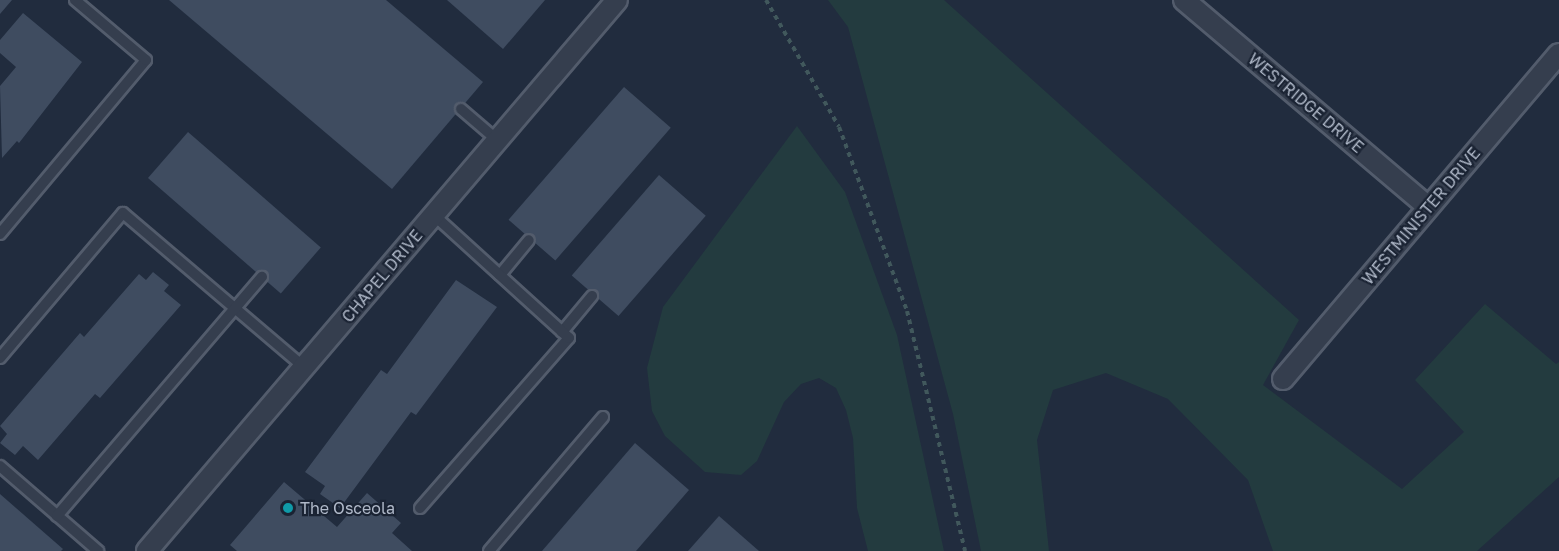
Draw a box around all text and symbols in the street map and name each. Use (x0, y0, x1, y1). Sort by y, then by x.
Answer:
street label: WESTRIDGE DRIVE (1244, 49, 1368, 157)
street label: WESTMINISTER DRIVE (1358, 143, 1484, 289)
street label: CHAPEL DRIVE (338, 226, 426, 326)
place label: The Osceola (300, 498, 395, 518)
marker: The Osceola (281, 501, 295, 515)

